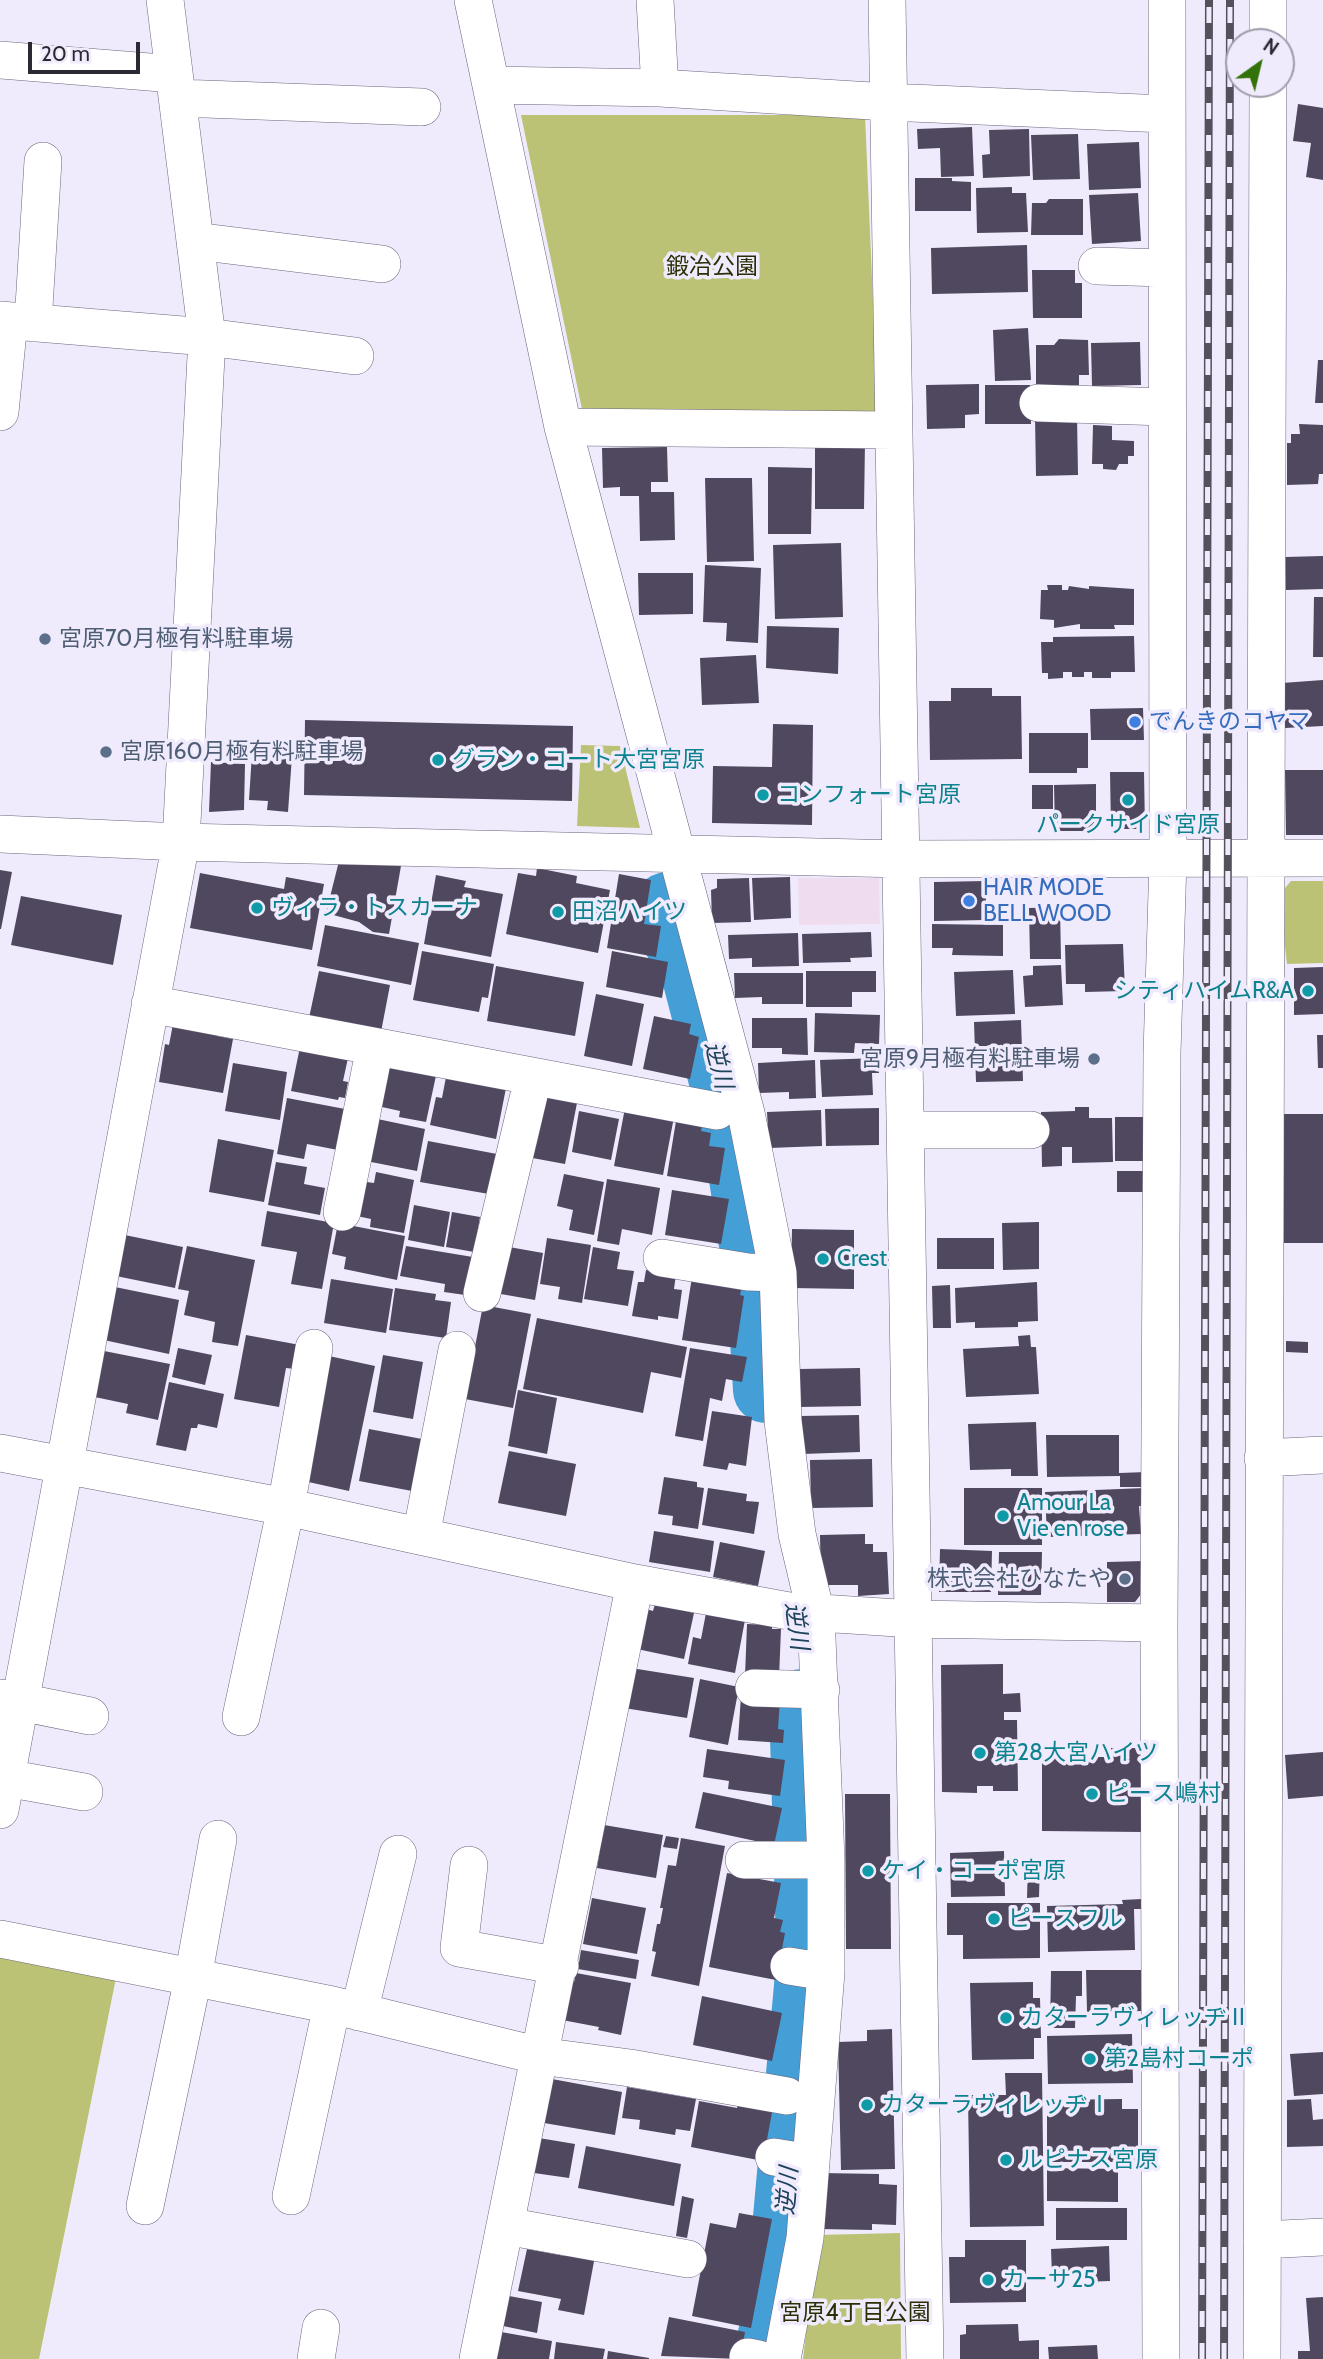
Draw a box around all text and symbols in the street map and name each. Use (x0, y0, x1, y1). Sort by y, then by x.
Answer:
scale bar (32, 28, 144, 72)
north arrow (1225, 28, 1295, 98)
text: N (1259, 34, 1283, 60)
text: 20 m (41, 41, 90, 66)
park label: 鍛冶公園 (666, 253, 758, 281)
place label: 宮原70月極有料駐車場 (59, 625, 293, 653)
marker: 宮原70月極有料駐車場 (37, 631, 53, 647)
place label: でんきのコヤマ (1149, 708, 1310, 736)
marker: でんきのコヤマ (1127, 714, 1143, 730)
place label: 宮原160月極有料駐車場 (120, 738, 364, 766)
marker: 宮原160月極有料駐車場 (98, 744, 114, 760)
place label: グラン・コート大宮宮原 (452, 746, 705, 774)
marker: グラン・コート大宮宮原 (430, 752, 446, 768)
place label: コンフォート宮原 (777, 781, 961, 809)
marker: コンフォート宮原 (755, 787, 771, 803)
marker: パークサイド宮原 (1120, 792, 1136, 808)
place label: パークサイド宮原 (1036, 811, 1220, 839)
place label: HAIR MODE BELL WOOD (983, 874, 1111, 928)
marker: HAIR MODE BELL WOOD (961, 893, 977, 909)
place label: ヴィラ・トスカーナ (271, 894, 478, 922)
place label: 田沼ハイツ (572, 898, 687, 926)
marker: ヴィラ・トスカーナ (249, 900, 265, 916)
marker: 田沼ハイツ (550, 904, 566, 920)
place label: シティハイムR&A (1114, 977, 1294, 1005)
marker: シティハイムR&A (1300, 983, 1316, 999)
water label: 逆川 (698, 1038, 738, 1092)
place label: 宮原9月極有料駐車場 (860, 1045, 1080, 1073)
marker: 宮原9月極有料駐車場 (1086, 1051, 1102, 1067)
place label: Crest (837, 1245, 887, 1273)
marker: Crest (815, 1251, 831, 1267)
place label: Amour La Vie en rose (1017, 1489, 1125, 1543)
marker: Amour La Vie en rose (995, 1508, 1011, 1524)
place label: 株式会社ひなたや (927, 1565, 1111, 1593)
marker: 株式会社ひなたや (1117, 1571, 1133, 1587)
water label: 逆川 (778, 1600, 814, 1652)
place label: 第28大宮ハイツ (994, 1739, 1158, 1767)
marker: 第28大宮ハイツ (972, 1745, 988, 1761)
place label: ピース嶋村 (1106, 1780, 1221, 1808)
marker: ピース嶋村 (1084, 1786, 1100, 1802)
place label: ケイ・コーポ宮原 (882, 1857, 1066, 1885)
marker: ケイ・コーポ宮原 (860, 1863, 876, 1879)
place label: ピースフル (1008, 1905, 1123, 1933)
marker: ピースフル (986, 1911, 1002, 1927)
place label: カターラヴィレッヂⅡ (1020, 2004, 1250, 2032)
marker: カターラヴィレッヂⅡ (998, 2010, 1014, 2026)
place label: 第2島村コーポ (1104, 2045, 1254, 2073)
marker: 第2島村コーポ (1082, 2051, 1098, 2067)
place label: カターラヴィレッヂⅠ (881, 2091, 1111, 2119)
marker: カターラヴィレッヂⅠ (859, 2097, 875, 2113)
place label: ルピナス宮原 (1020, 2146, 1158, 2174)
marker: ルピナス宮原 (998, 2152, 1014, 2168)
water label: 逆川 (772, 2166, 804, 2216)
place label: カーサ25 (1002, 2266, 1095, 2294)
marker: カーサ25 (980, 2272, 996, 2288)
park label: 宮原4丁目公園 (779, 2299, 931, 2327)

